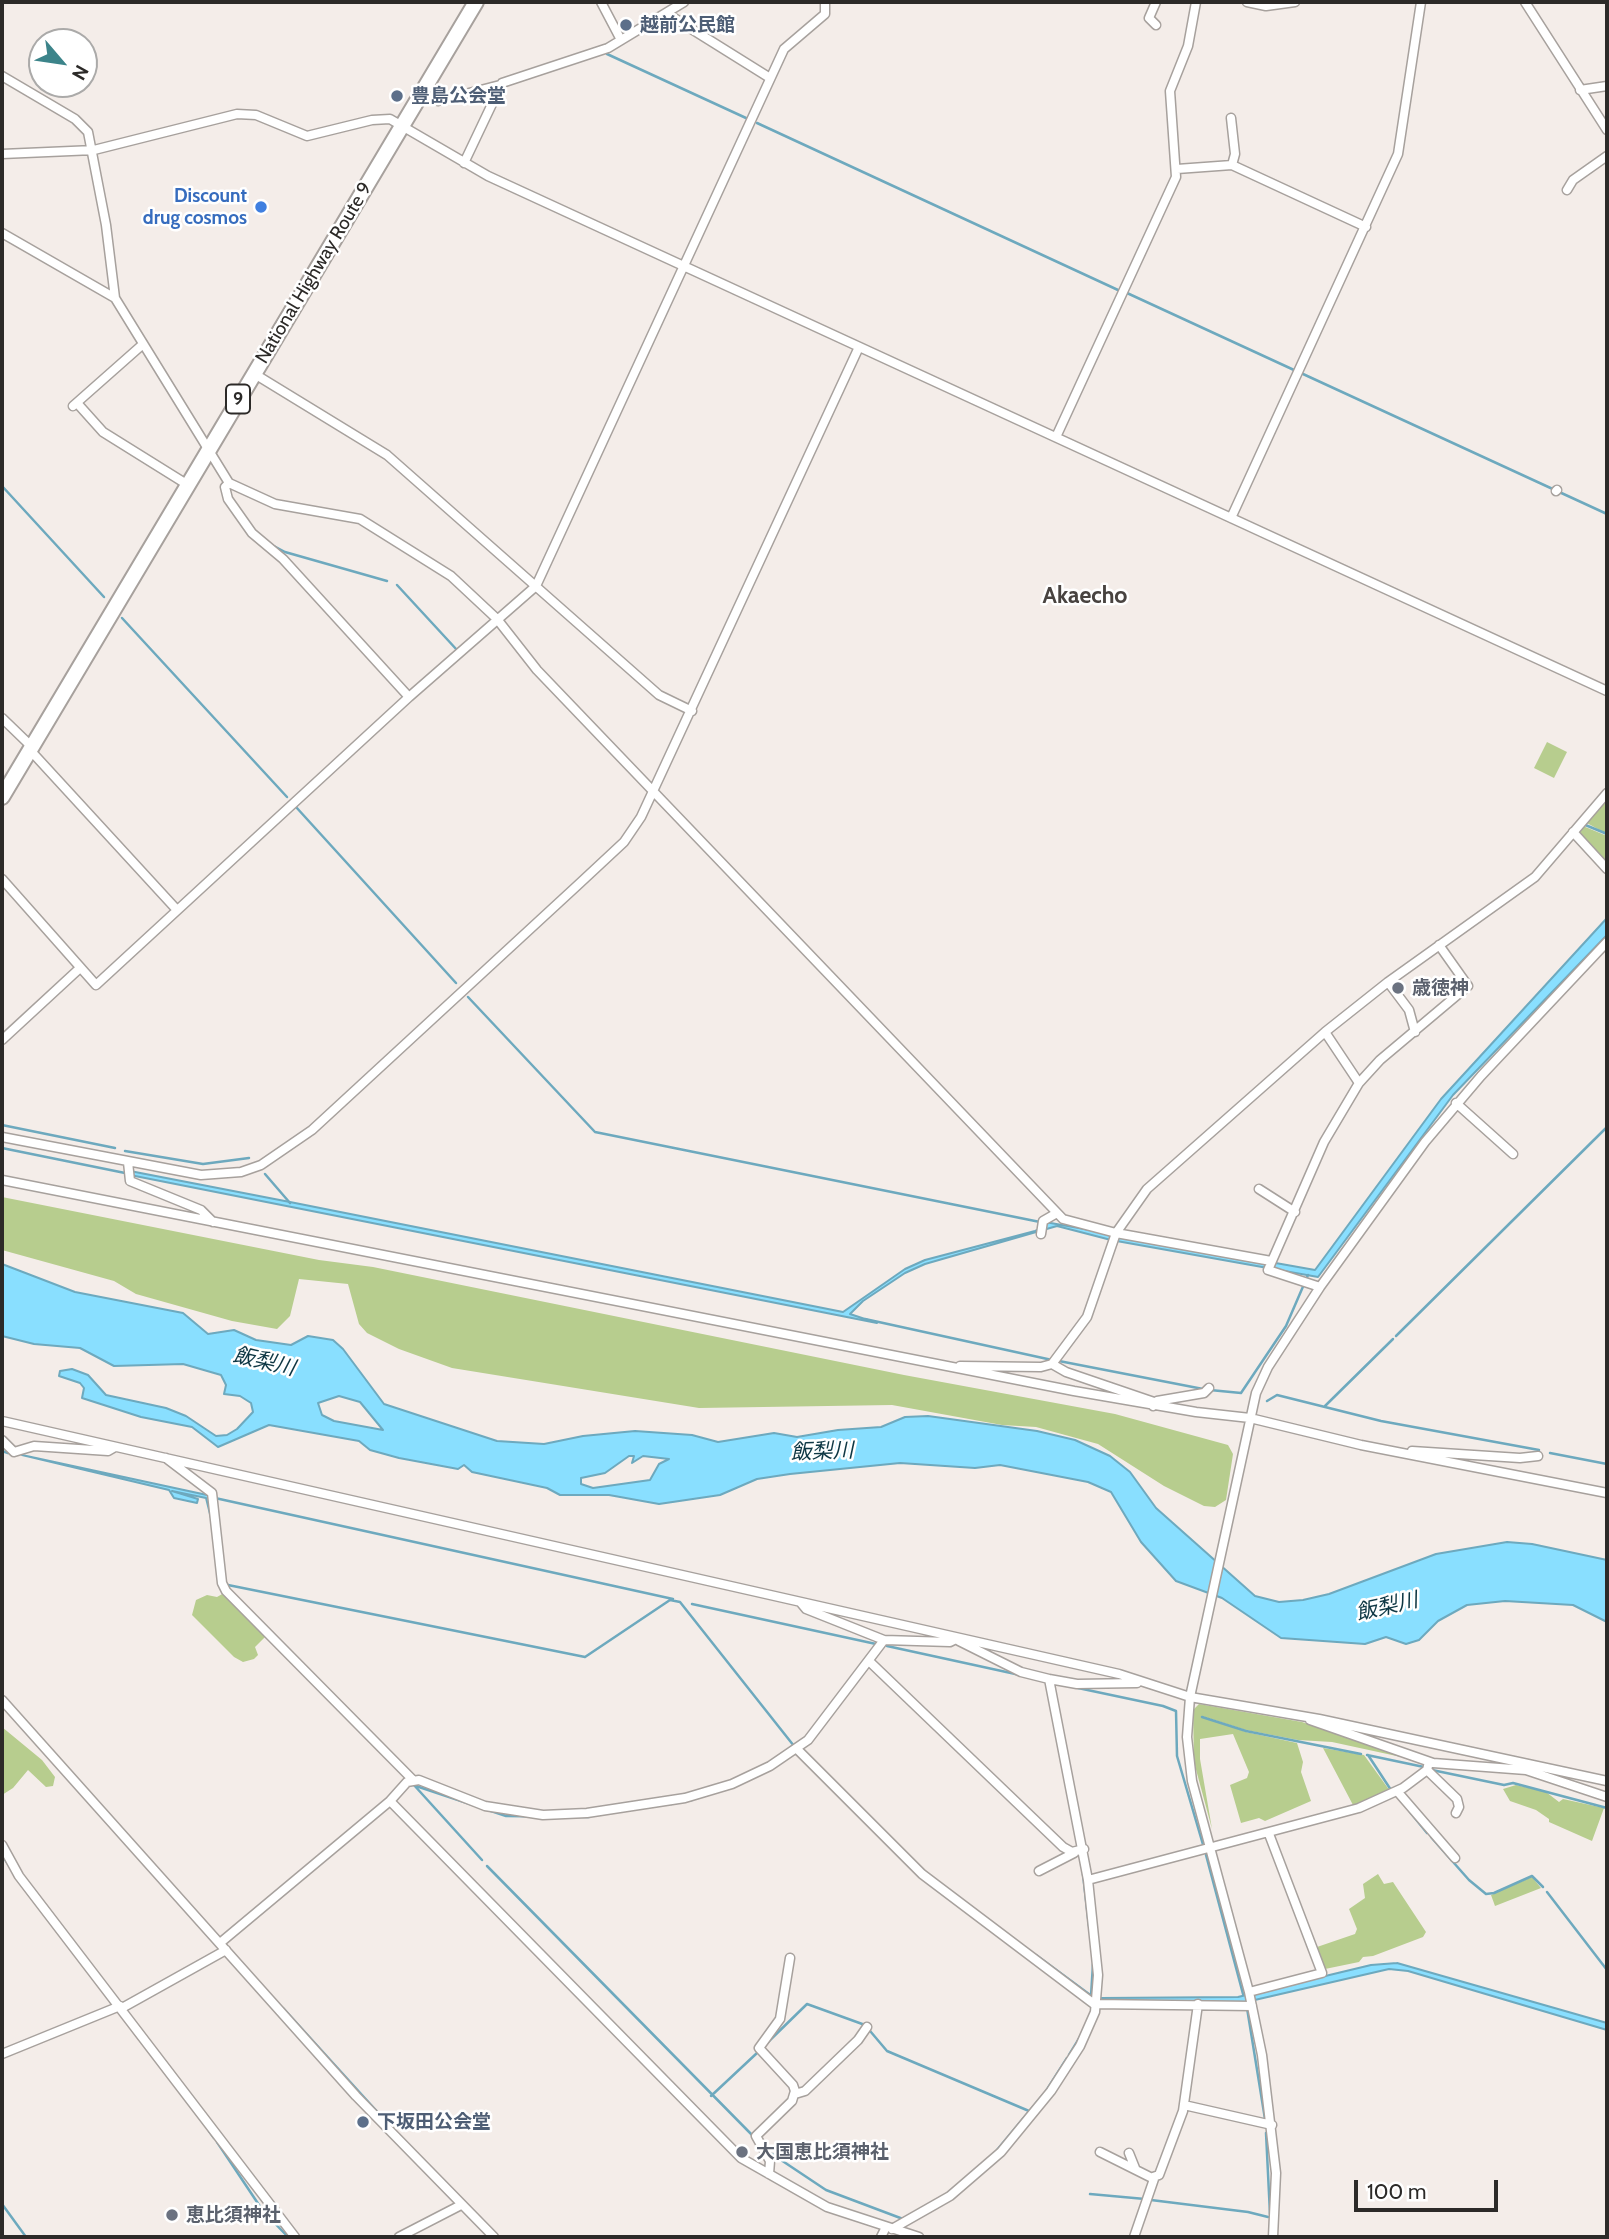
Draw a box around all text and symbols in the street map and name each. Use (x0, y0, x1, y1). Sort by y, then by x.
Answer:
place label: 越前公民館 (640, 14, 735, 36)
marker: 越前公民館 (618, 17, 634, 33)
north arrow (28, 28, 98, 98)
text: N (67, 61, 93, 84)
place label: 豊島公会堂 (411, 85, 506, 107)
marker: 豊島公会堂 (389, 88, 405, 104)
street label: National Highway Route 9 (251, 178, 377, 368)
place label: Discount drug cosmos (143, 185, 247, 229)
marker: Discount drug cosmos (253, 199, 269, 215)
road number: 9 (226, 384, 250, 414)
district label: Akaecho (1043, 582, 1127, 610)
place label: 歳徳神 (1412, 977, 1469, 999)
marker: 歳徳神 (1390, 980, 1406, 996)
water label: 飯梨川 (230, 1343, 298, 1381)
water label: 飯梨川 (790, 1438, 854, 1466)
water label: 飯梨川 (1353, 1588, 1421, 1626)
place label: 下坂田公会堂 (377, 2111, 491, 2133)
marker: 下坂田公会堂 (355, 2114, 371, 2130)
place label: 大国恵比須神社 (756, 2141, 889, 2163)
marker: 大国恵比須神社 (734, 2144, 750, 2160)
scale bar (1357, 2166, 1500, 2210)
text: 100 m (1367, 2179, 1426, 2204)
place label: 恵比須神社 (186, 2204, 281, 2226)
marker: 恵比須神社 (164, 2207, 180, 2223)

